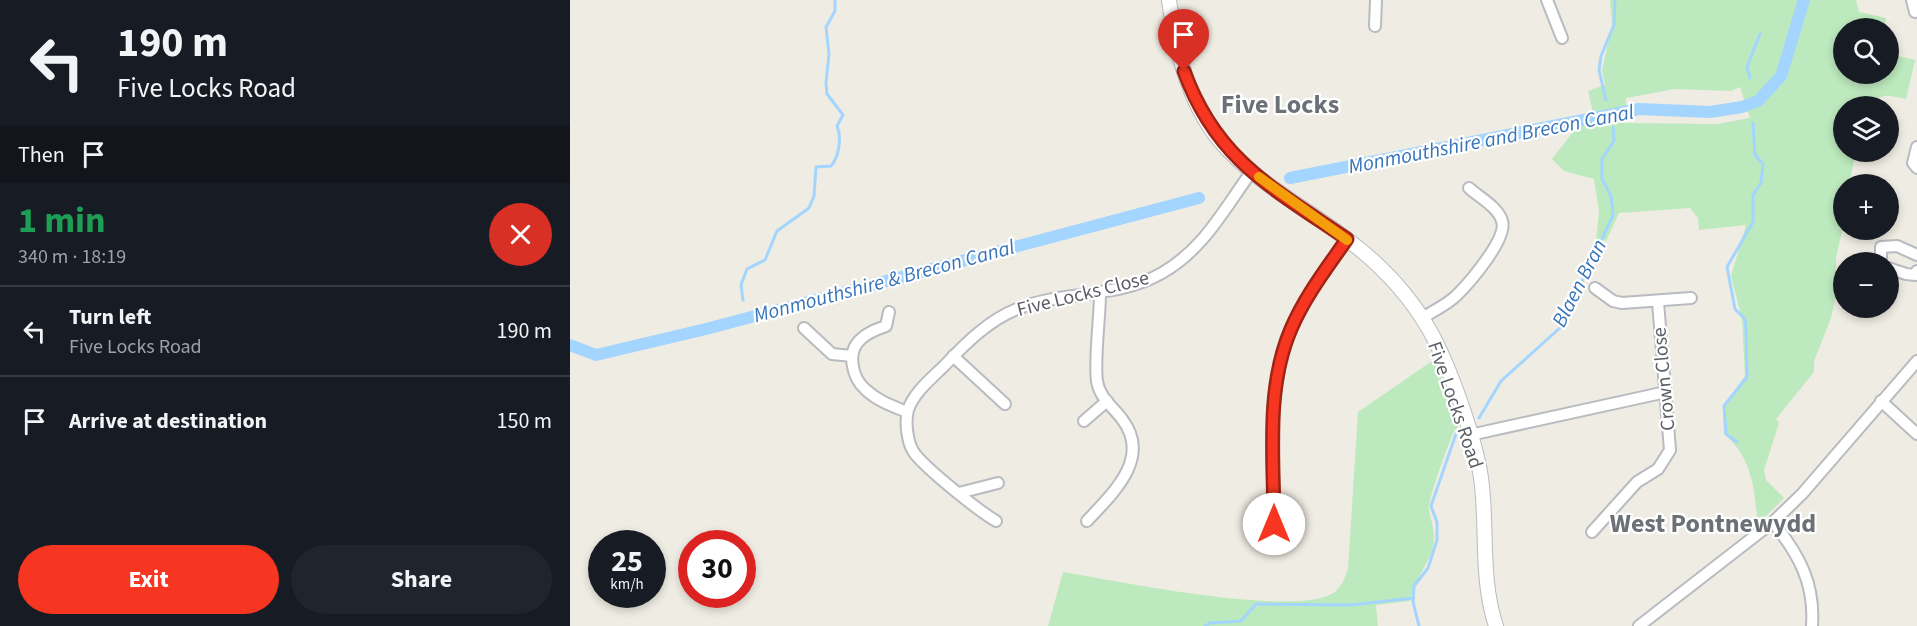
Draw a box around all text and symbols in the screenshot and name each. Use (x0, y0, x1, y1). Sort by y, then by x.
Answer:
pin (1158, 9, 1209, 71)
text: 190 m (117, 13, 228, 73)
icon: arrive (1167, 18, 1200, 51)
map controls (1833, 18, 1899, 318)
button: search (1833, 18, 1899, 84)
icon: left (18, 24, 96, 102)
text: Five Locks Road (117, 69, 296, 108)
district label: Five Locks (1221, 86, 1339, 123)
water label: Monmouthshire and Brecon Canal (1346, 96, 1637, 181)
button: layers (1833, 96, 1899, 162)
icon: arrive (77, 138, 110, 171)
text: Then (18, 139, 65, 171)
button: + (1833, 174, 1899, 240)
text: 1 min (18, 195, 106, 246)
button: close (489, 203, 552, 266)
water label: Monmouthshire & Brecon Canal (750, 231, 1019, 330)
water label: Blaen Bran (1544, 234, 1614, 332)
text: 340 m · 18:19 (18, 243, 126, 271)
button: − (1833, 252, 1899, 318)
street label: Five Locks Close (1014, 264, 1152, 324)
text: Turn left (69, 301, 151, 333)
icon: left (18, 315, 51, 348)
text: 190 m (497, 315, 552, 347)
street label: Crown Close (1646, 326, 1682, 432)
text: Five Locks Road (69, 333, 202, 361)
street label: Five Locks Road (1420, 338, 1490, 472)
icon: arrive (18, 405, 51, 438)
text: Arrive at destination (69, 405, 267, 437)
text: 150 m (497, 405, 552, 437)
position arrow (1242, 492, 1306, 556)
district label: West Pontnewydd (1610, 505, 1816, 542)
speed limit sign: 30 (678, 530, 756, 608)
text: 25 (611, 540, 643, 583)
button: Exit (18, 545, 279, 614)
button: Share (291, 545, 552, 614)
text: km/h (610, 574, 644, 595)

